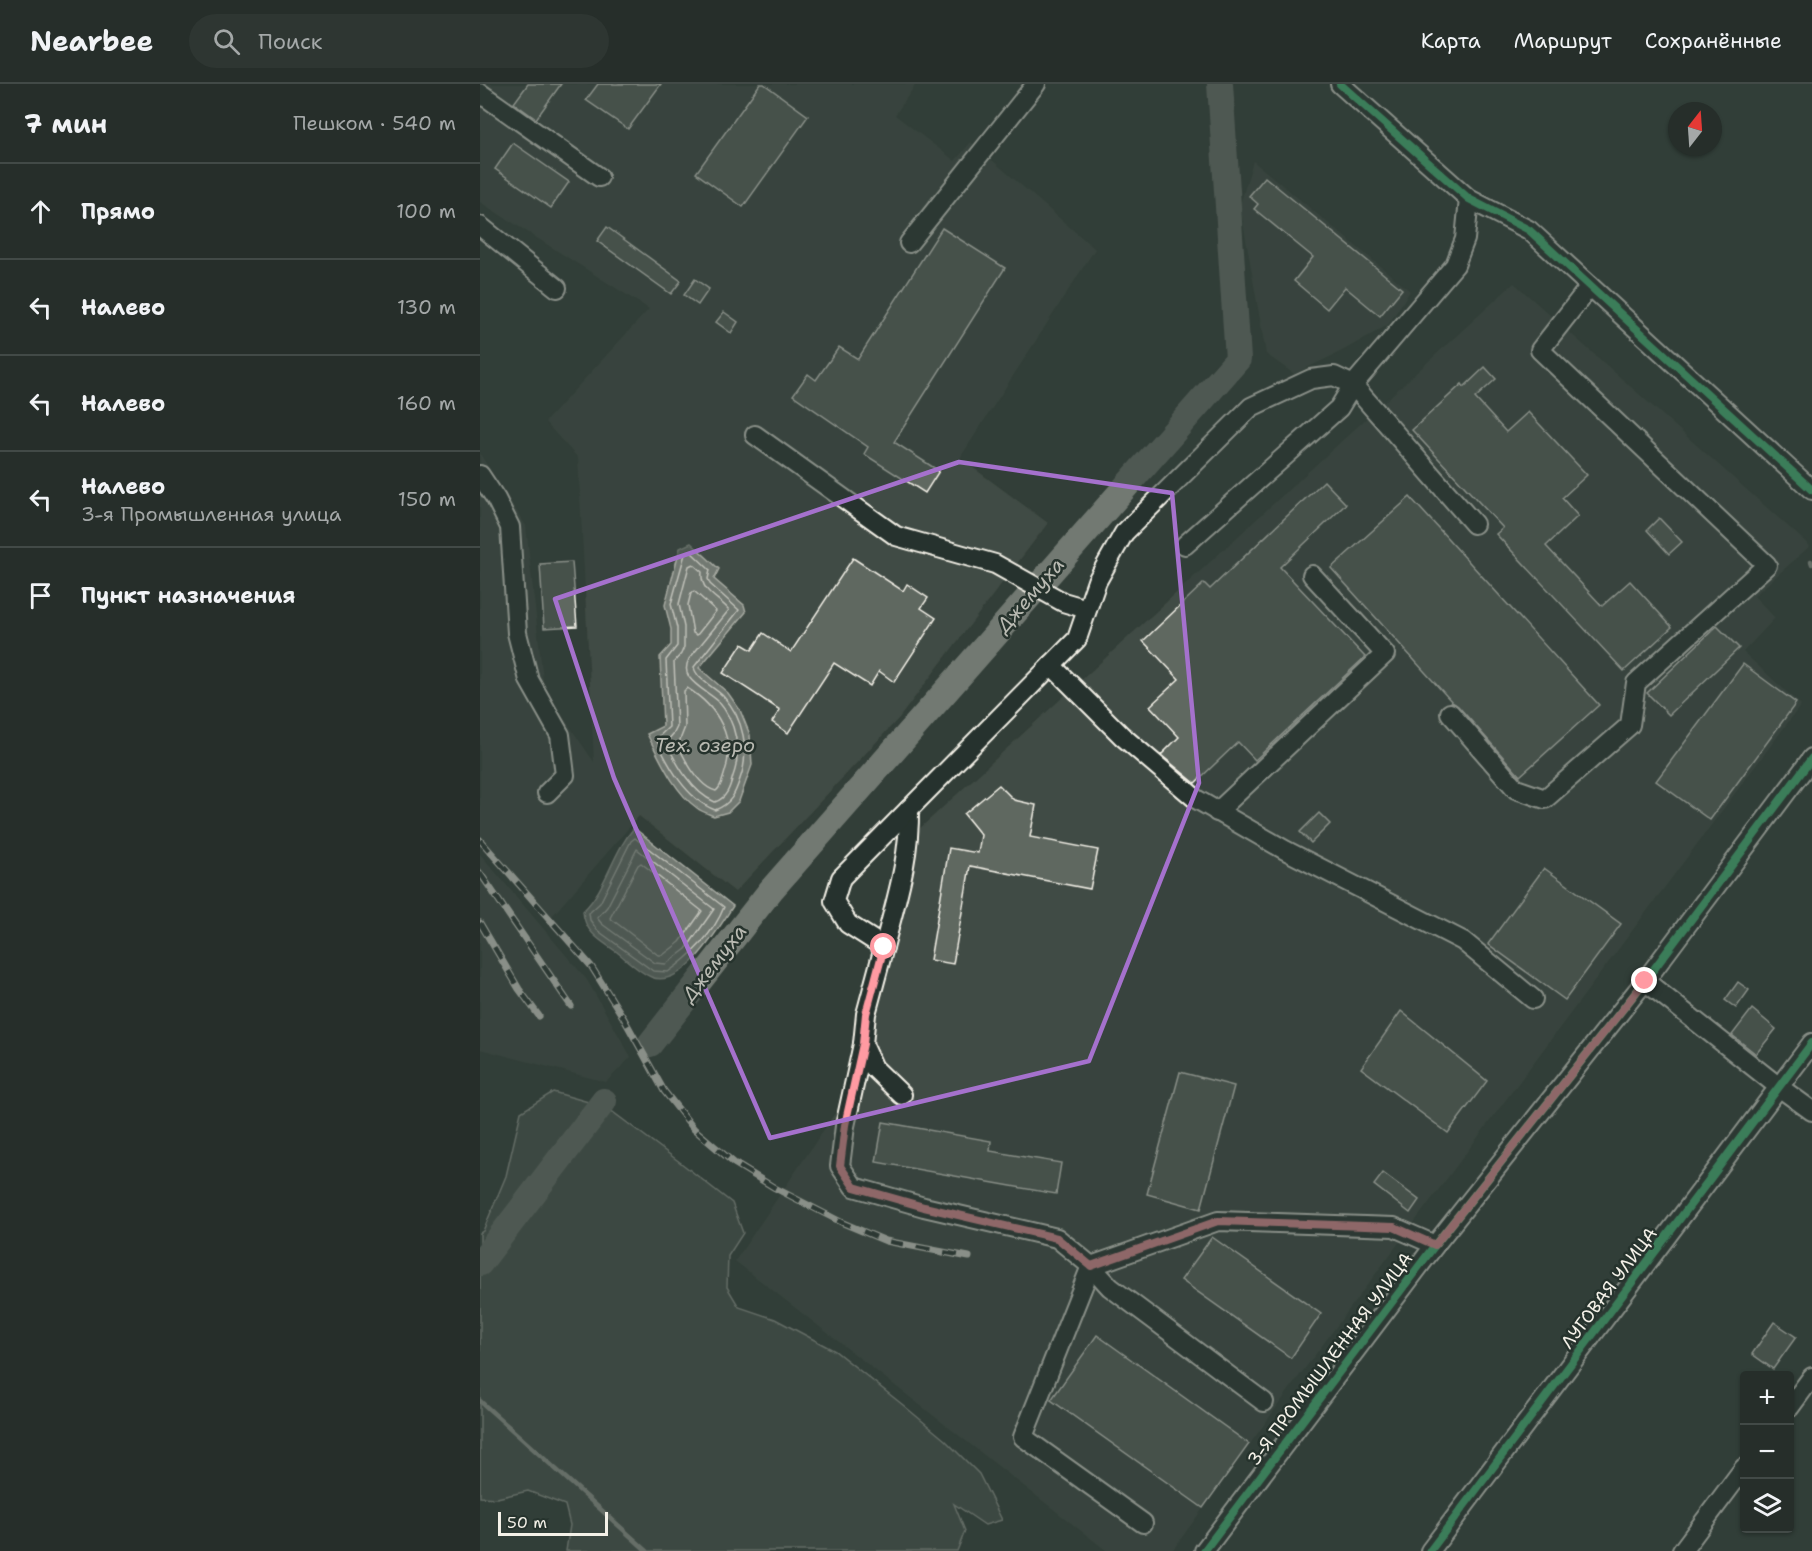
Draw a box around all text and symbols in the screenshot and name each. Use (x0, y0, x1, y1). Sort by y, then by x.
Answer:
search box (189, 14, 609, 68)
text: Nearbee (30, 22, 153, 60)
icon: search (210, 25, 243, 58)
text: Поиск (258, 27, 322, 56)
text: Карта (1421, 27, 1481, 55)
text: Маршрут (1514, 27, 1612, 55)
text: Сохранённые (1645, 27, 1782, 55)
north arrow (1668, 102, 1722, 156)
text: 7 мин (24, 106, 107, 141)
text: Пешком · 540 m (293, 110, 456, 136)
icon: ahead (24, 195, 57, 228)
text: Прямо (81, 197, 155, 226)
text: 100 m (396, 198, 456, 224)
icon: left (24, 291, 57, 324)
text: Налево (81, 293, 165, 322)
text: 130 m (397, 294, 456, 320)
icon: left (24, 387, 57, 420)
text: Налево (81, 389, 165, 418)
text: 160 m (397, 390, 456, 416)
text: Налево (81, 472, 165, 501)
icon: left (24, 483, 57, 516)
text: 150 m (398, 486, 456, 512)
text: 3-я Промышленная улица (81, 501, 342, 527)
water label: Джемуха (990, 552, 1070, 639)
icon: arrive (24, 579, 57, 612)
text: Пункт назначения (81, 581, 295, 610)
water label: Тех. озеро (655, 732, 755, 758)
water label: Джемуха (675, 919, 752, 1008)
route start (870, 933, 896, 959)
route end (1631, 967, 1657, 993)
street label: ЛУГОВАЯ УЛИЦА (1555, 1222, 1663, 1354)
street label: 3-Я ПРОМЫШЛЕННАЯ УЛИЦА (1242, 1247, 1418, 1471)
map controls (1740, 1371, 1794, 1533)
button: + (1740, 1371, 1794, 1425)
button: − (1740, 1425, 1794, 1479)
button: layers (1740, 1479, 1794, 1533)
scale bar (498, 1509, 608, 1536)
text: 50 m (507, 1512, 547, 1533)

